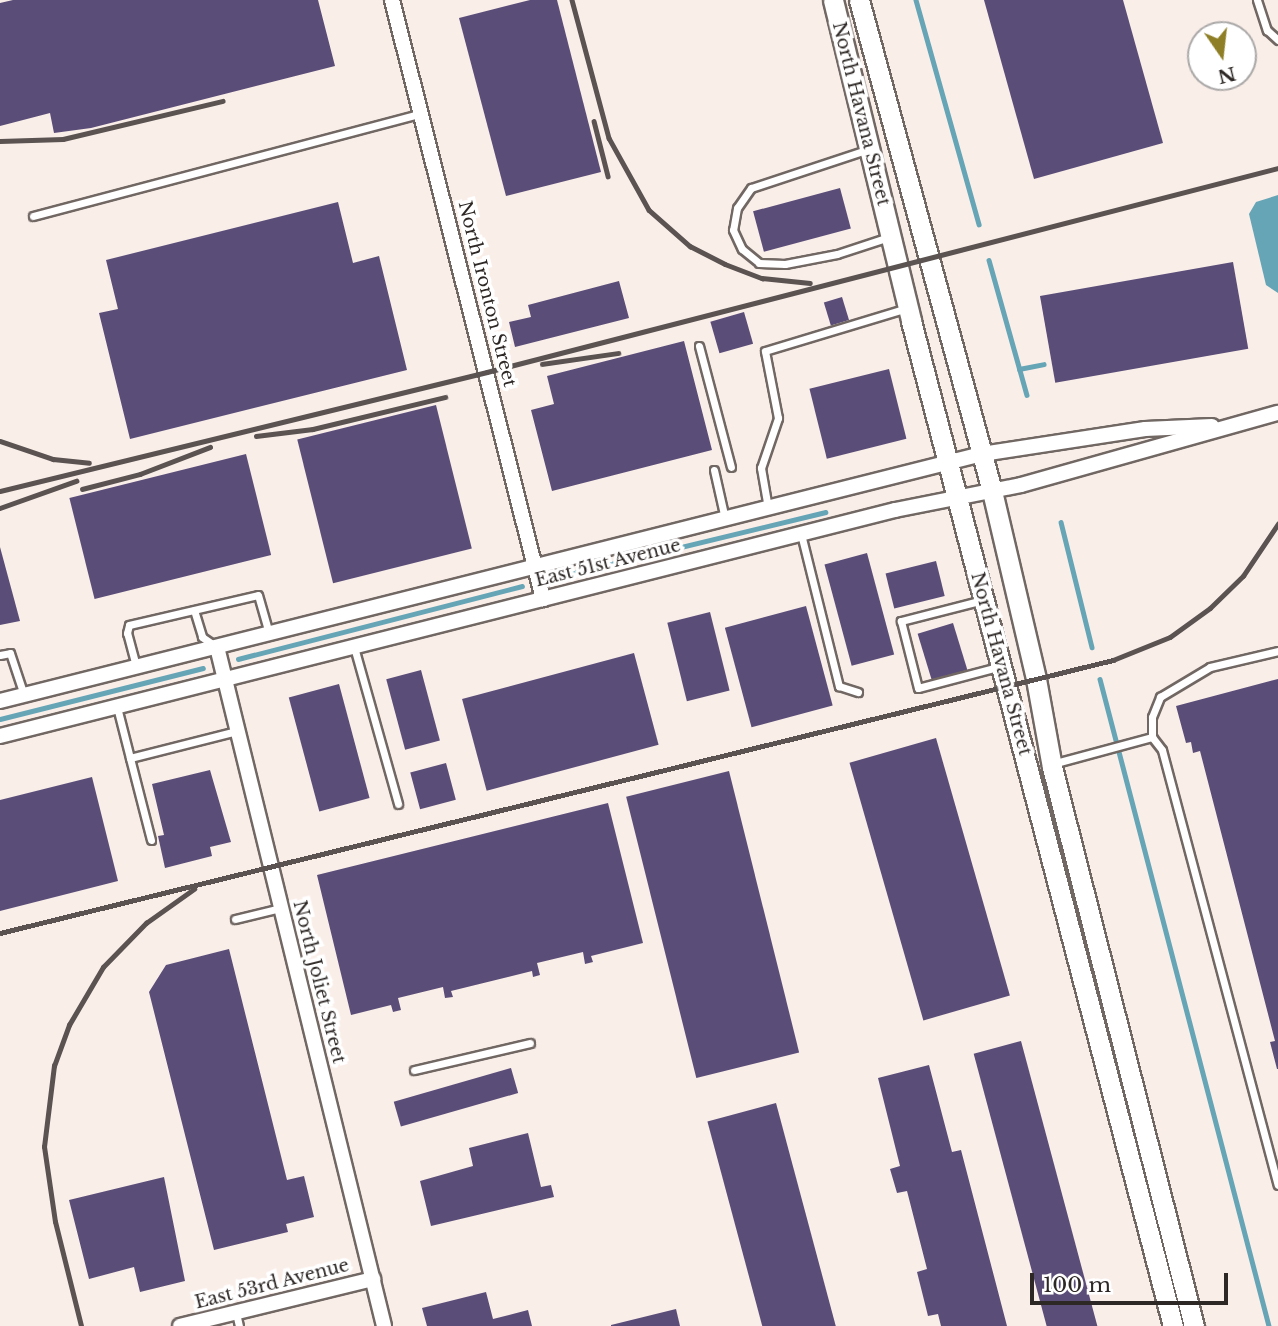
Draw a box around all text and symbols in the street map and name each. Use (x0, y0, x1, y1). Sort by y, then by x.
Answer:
street label: North Havana Street (828, 20, 894, 208)
north arrow (1187, 21, 1257, 91)
text: N (1215, 62, 1238, 88)
street label: North Ironton Street (453, 199, 521, 389)
street label: East 51st Avenue (533, 534, 683, 592)
street label: North Havana Street (966, 570, 1036, 758)
street label: North Joliet Street (288, 898, 350, 1066)
street label: East 53rd Avenue (192, 1254, 352, 1314)
scale bar (1033, 1260, 1231, 1304)
text: 100 m (1043, 1272, 1111, 1298)

